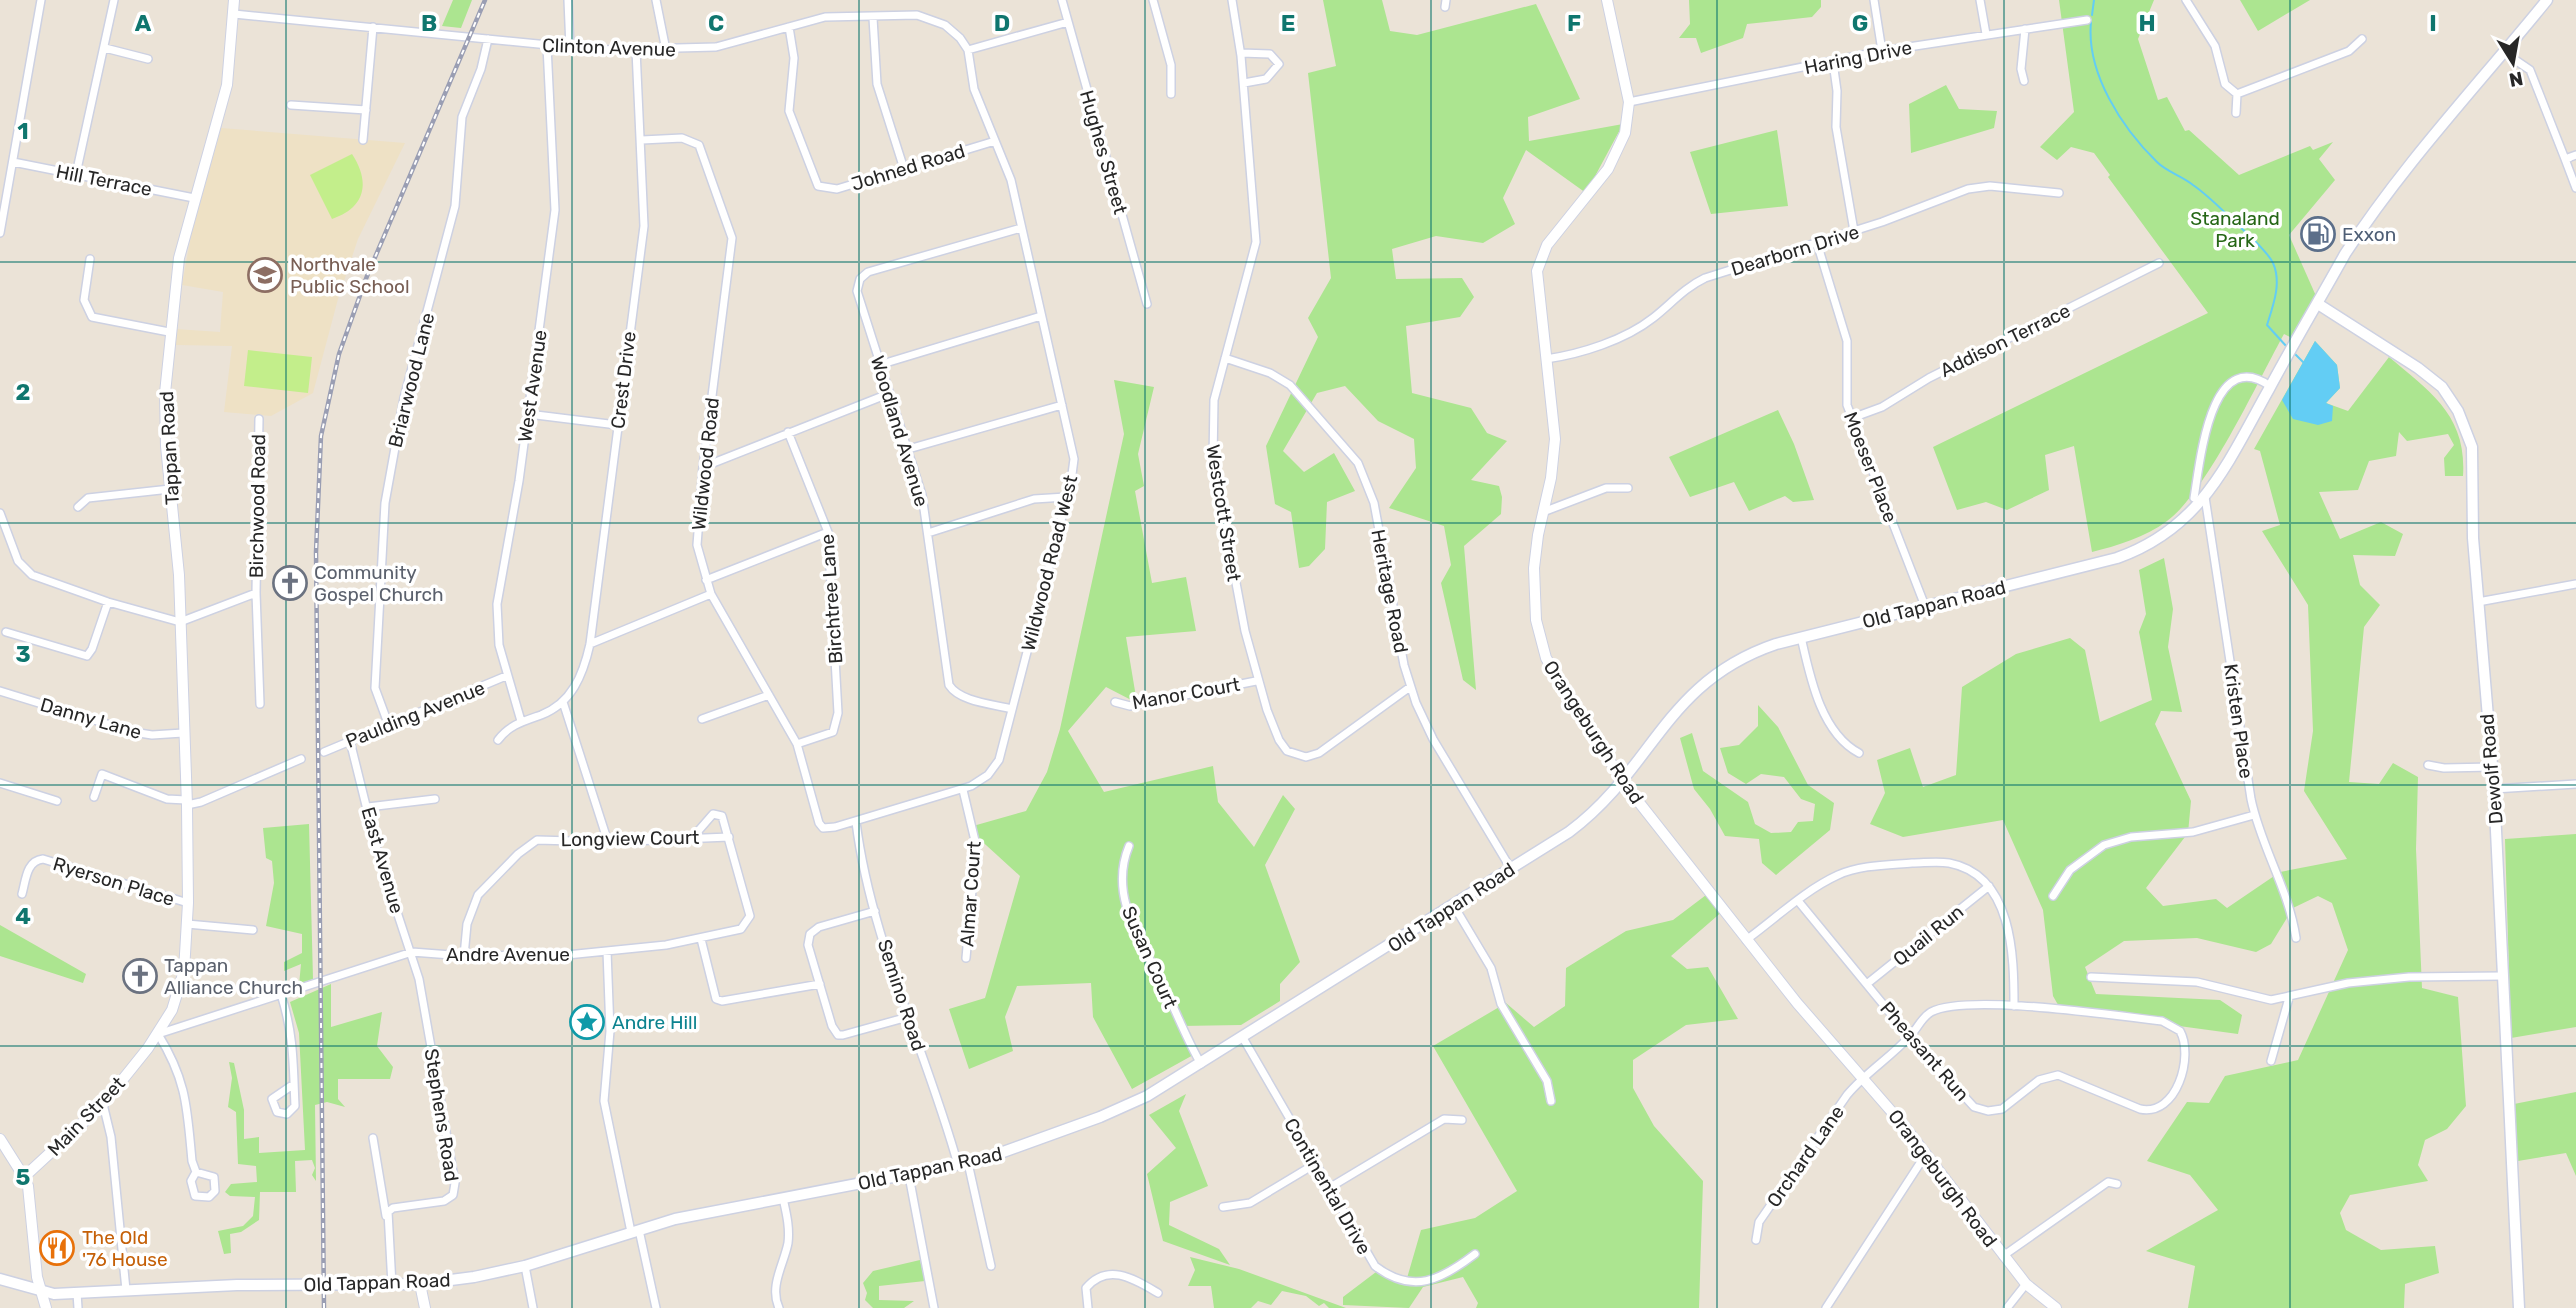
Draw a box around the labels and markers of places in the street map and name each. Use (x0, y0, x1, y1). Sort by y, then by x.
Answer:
fuel station icon: Exxon (2299, 215, 2337, 253)
place label: Exxon (2342, 223, 2396, 246)
place label: Northvale Public School (290, 253, 410, 298)
school or university icon: Northvale Public School (246, 256, 284, 294)
place label: Community Gospel Church (314, 561, 444, 606)
church icon: Community Gospel Church (271, 564, 309, 602)
place label: Tappan Alliance Church (164, 954, 303, 999)
church icon: Tappan Alliance Church (121, 957, 159, 995)
place icon: Andre Hill (568, 1003, 606, 1041)
place label: Andre Hill (612, 1011, 697, 1034)
place label: The Old '76 House (82, 1226, 168, 1271)
restaurant icon: The Old '76 House (38, 1229, 76, 1267)

